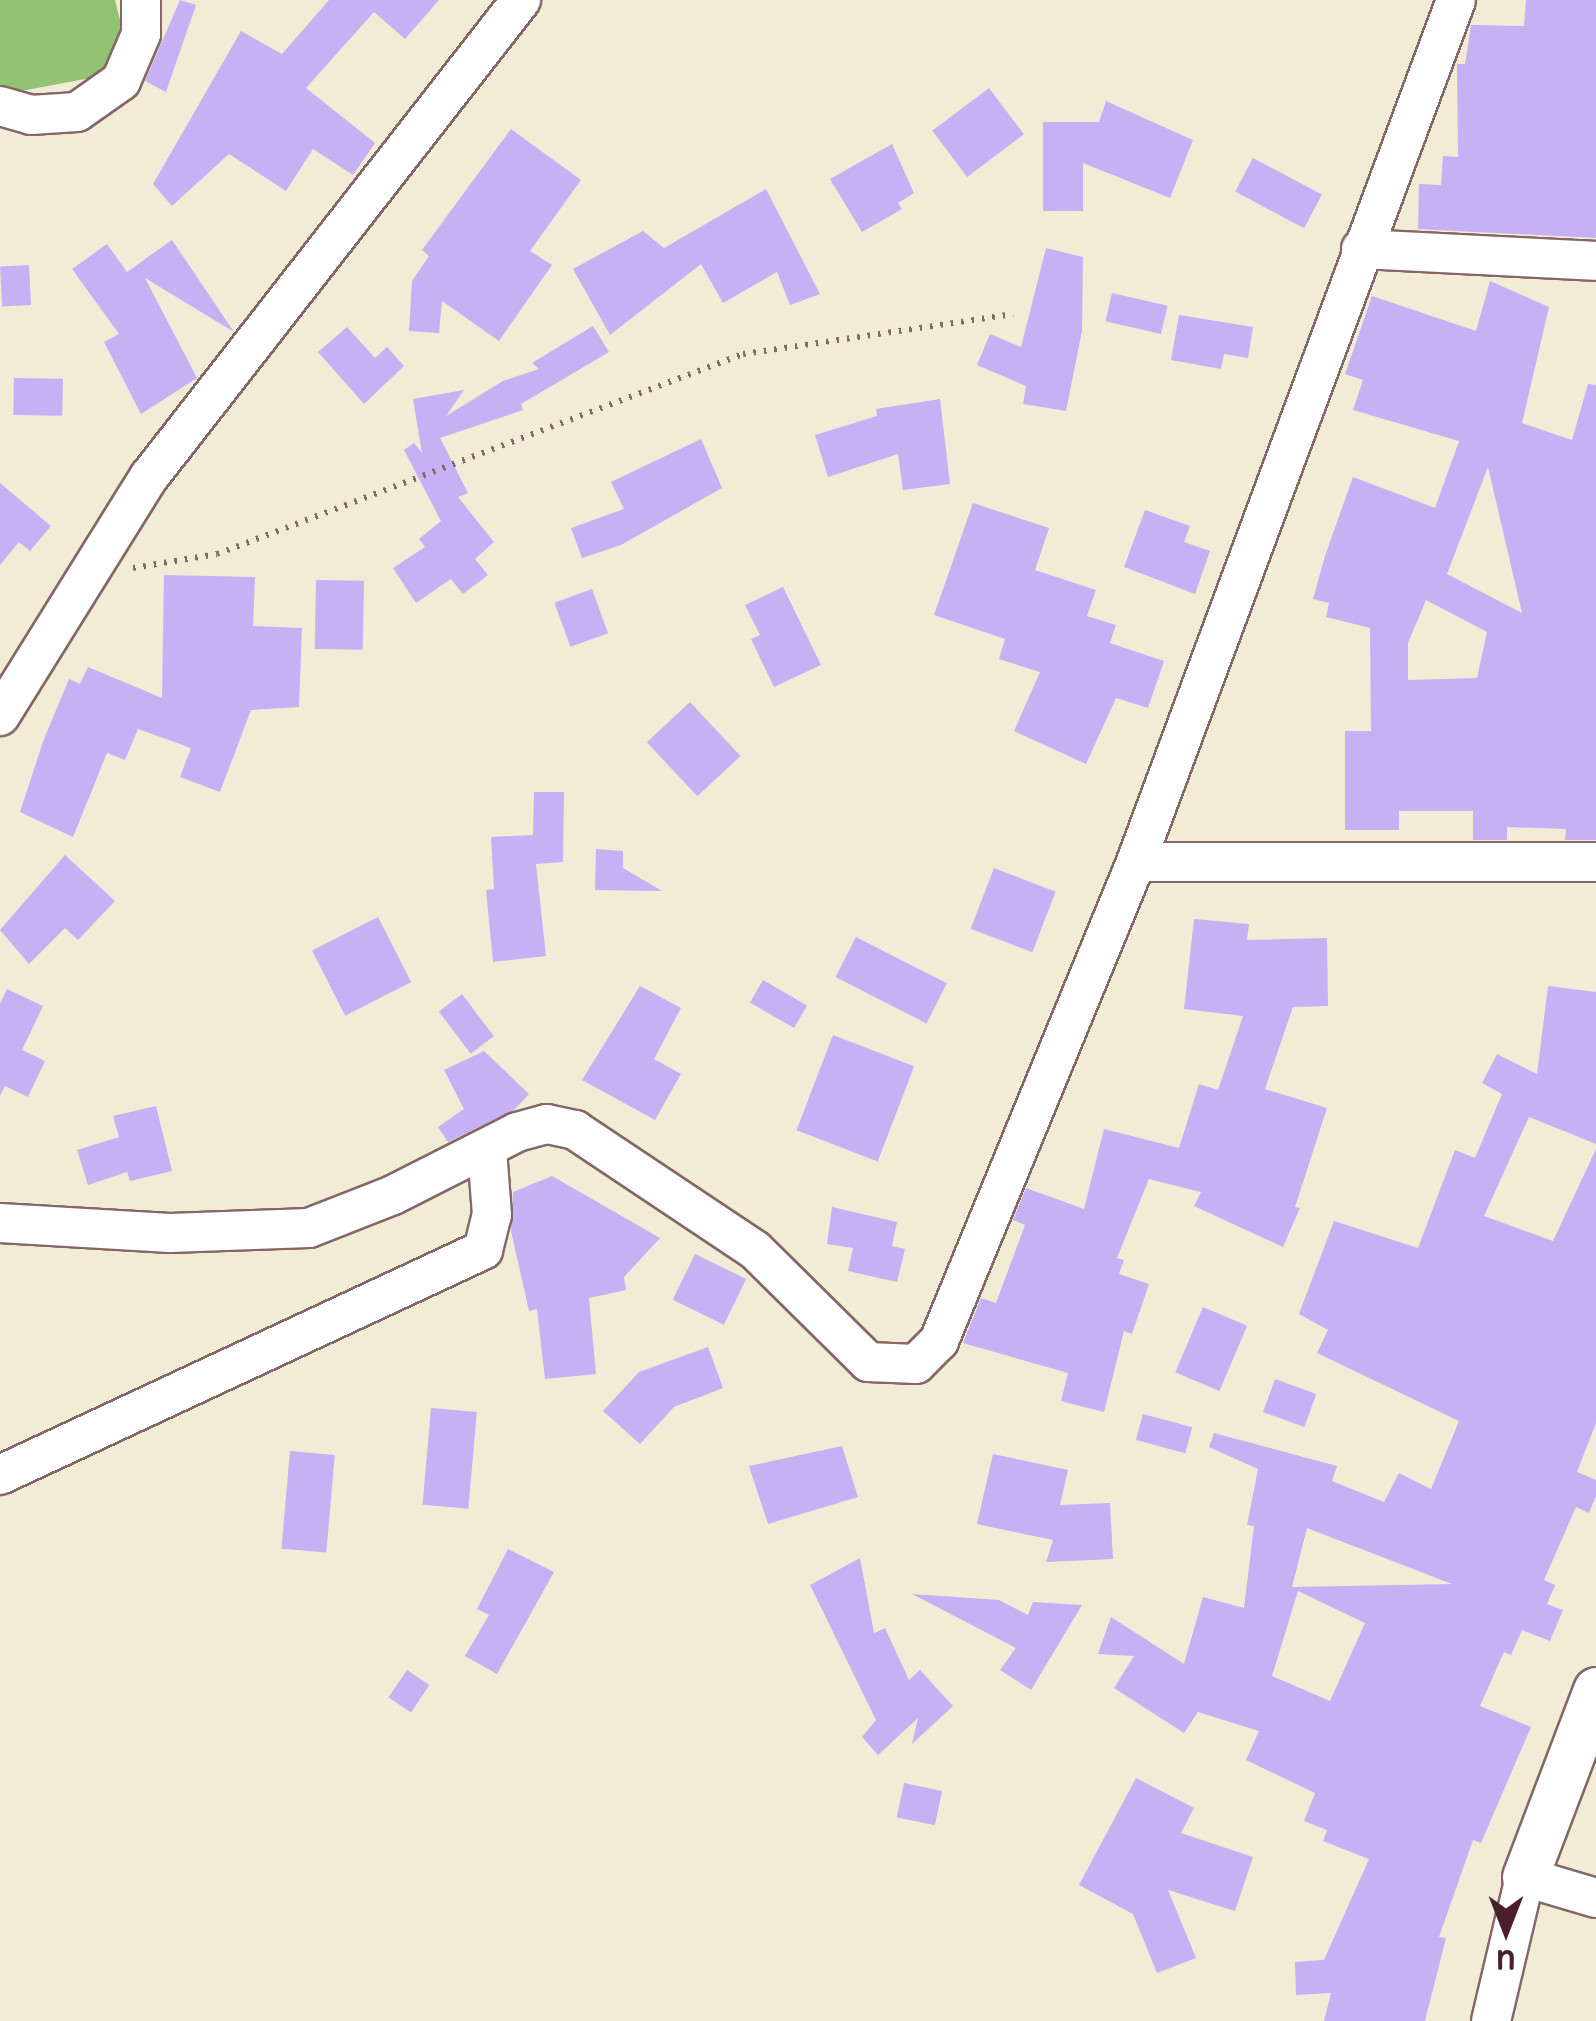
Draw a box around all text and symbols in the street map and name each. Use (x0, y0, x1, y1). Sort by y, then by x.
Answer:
north arrow (1456, 1881, 1556, 1981)
text: U (1496, 1943, 1516, 1979)

